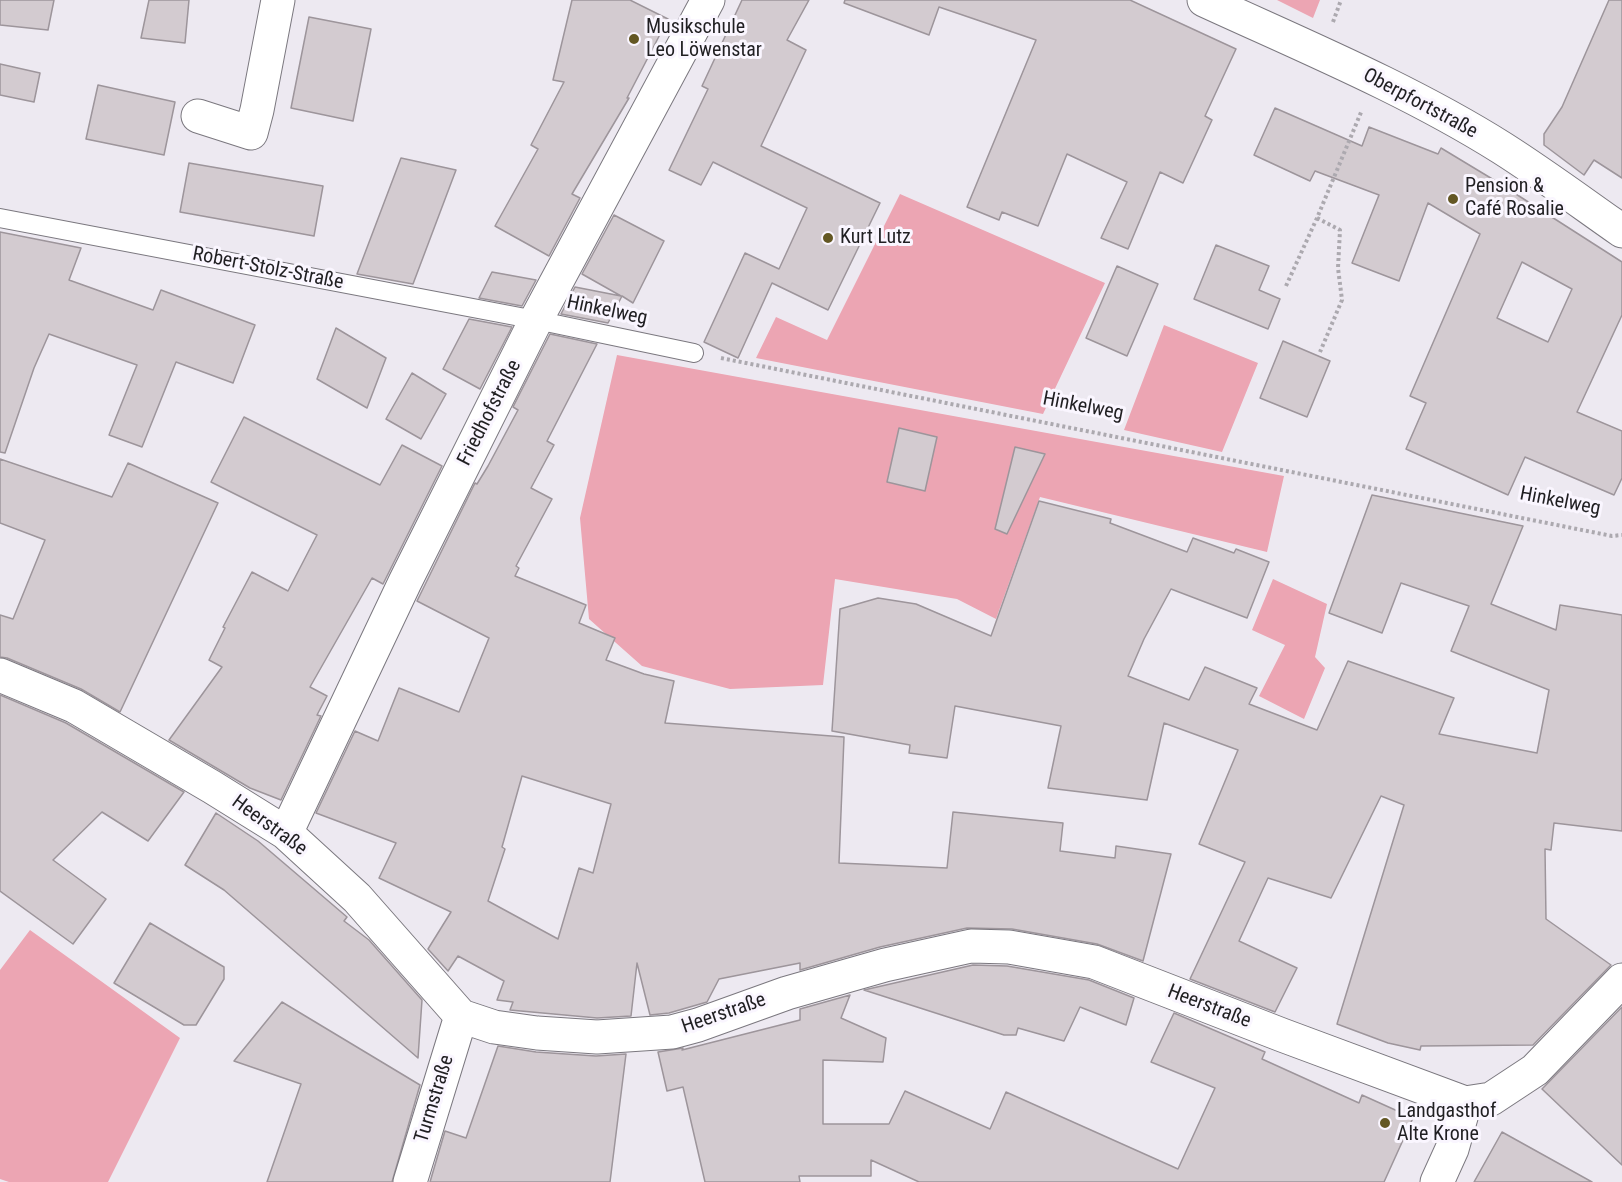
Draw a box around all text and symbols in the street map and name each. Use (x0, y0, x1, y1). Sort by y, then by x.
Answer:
place label: Musikschule Leo Löwenstar (646, 16, 762, 63)
marker: Musikschule Leo Löwenstar (627, 32, 641, 46)
street label: Oberpfortstraße (1359, 64, 1481, 144)
place label: Pension & Café Rosalie (1465, 175, 1564, 222)
marker: Pension & Café Rosalie (1446, 192, 1460, 206)
place label: Kurt Lutz (840, 226, 911, 250)
marker: Kurt Lutz (821, 231, 835, 245)
street label: Robert-Stolz-Straße (191, 243, 345, 295)
street label: Hinkelweg (565, 291, 649, 331)
street label: Friedhofstraße (453, 356, 527, 470)
street label: Hinkelweg (1041, 387, 1125, 427)
street label: Hinkelweg (1518, 482, 1602, 522)
street label: Heerstraße (227, 791, 311, 861)
street label: Heerstraße (1164, 980, 1254, 1034)
street label: Heerstraße (679, 988, 769, 1040)
street label: Turmstraße (410, 1052, 460, 1146)
place label: Landgasthof Alte Krone (1397, 1100, 1496, 1147)
marker: Landgasthof Alte Krone (1378, 1116, 1392, 1130)

